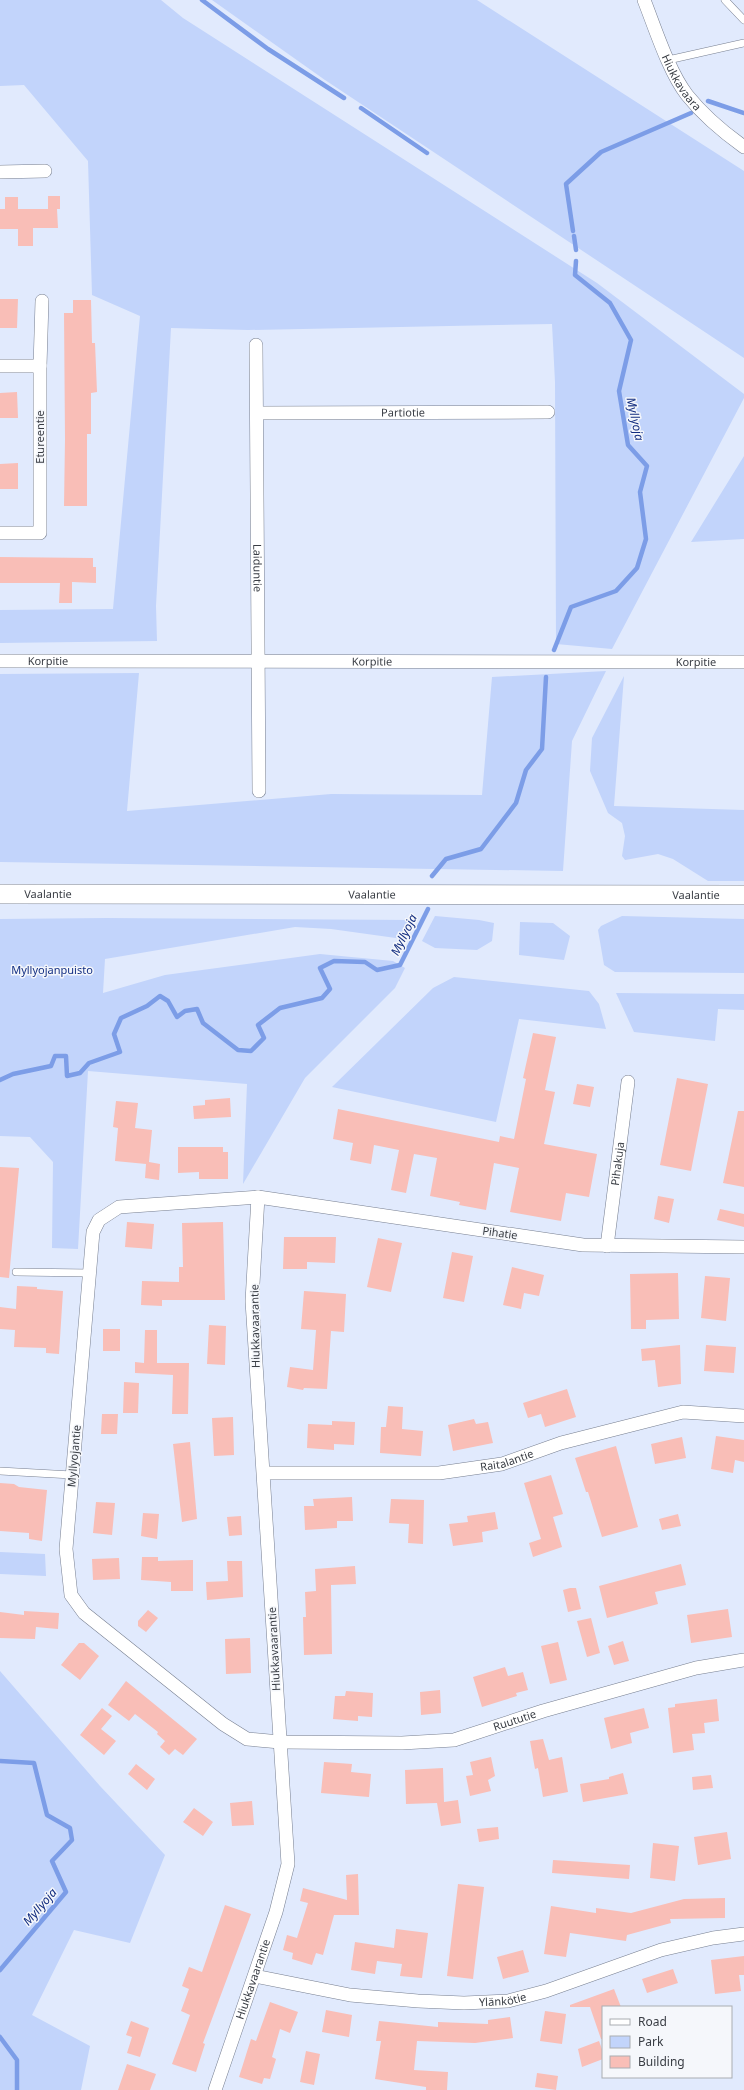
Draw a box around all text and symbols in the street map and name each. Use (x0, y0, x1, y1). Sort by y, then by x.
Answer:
street label: Hiukkavaara (659, 52, 705, 114)
water label: Myllyoja (623, 396, 648, 442)
street label: Partiotie (381, 404, 425, 420)
street label: Etureentie (32, 410, 47, 464)
street label: Laiduntie (250, 544, 266, 592)
street label: Korpitie (28, 653, 68, 668)
street label: Korpitie (352, 653, 392, 669)
street label: Korpitie (676, 654, 716, 669)
street label: Vaalantie (24, 886, 72, 901)
street label: Vaalantie (348, 886, 396, 902)
street label: Vaalantie (672, 887, 720, 902)
water label: Myllyoja (386, 911, 421, 958)
park label: Myllyojanpuisto (11, 962, 93, 977)
street label: Pihakuja (607, 1141, 627, 1186)
street label: Pihatie (481, 1223, 519, 1242)
street label: Hiukkavaarantie (246, 1284, 263, 1368)
street label: Myllyojantie (63, 1424, 84, 1488)
street label: Raitalantie (479, 1445, 535, 1474)
street label: Hiukkavaarantie (264, 1607, 283, 1691)
street label: Ruututie (491, 1706, 538, 1734)
water label: Myllyoja (19, 1884, 61, 1929)
street label: Hiukkavaarantie (232, 1937, 273, 2021)
street label: Ylänkötie (479, 1989, 528, 2009)
legend (602, 2006, 732, 2078)
text: Road (638, 2013, 667, 2030)
text: Park (638, 2033, 664, 2050)
text: Building (638, 2053, 685, 2070)

